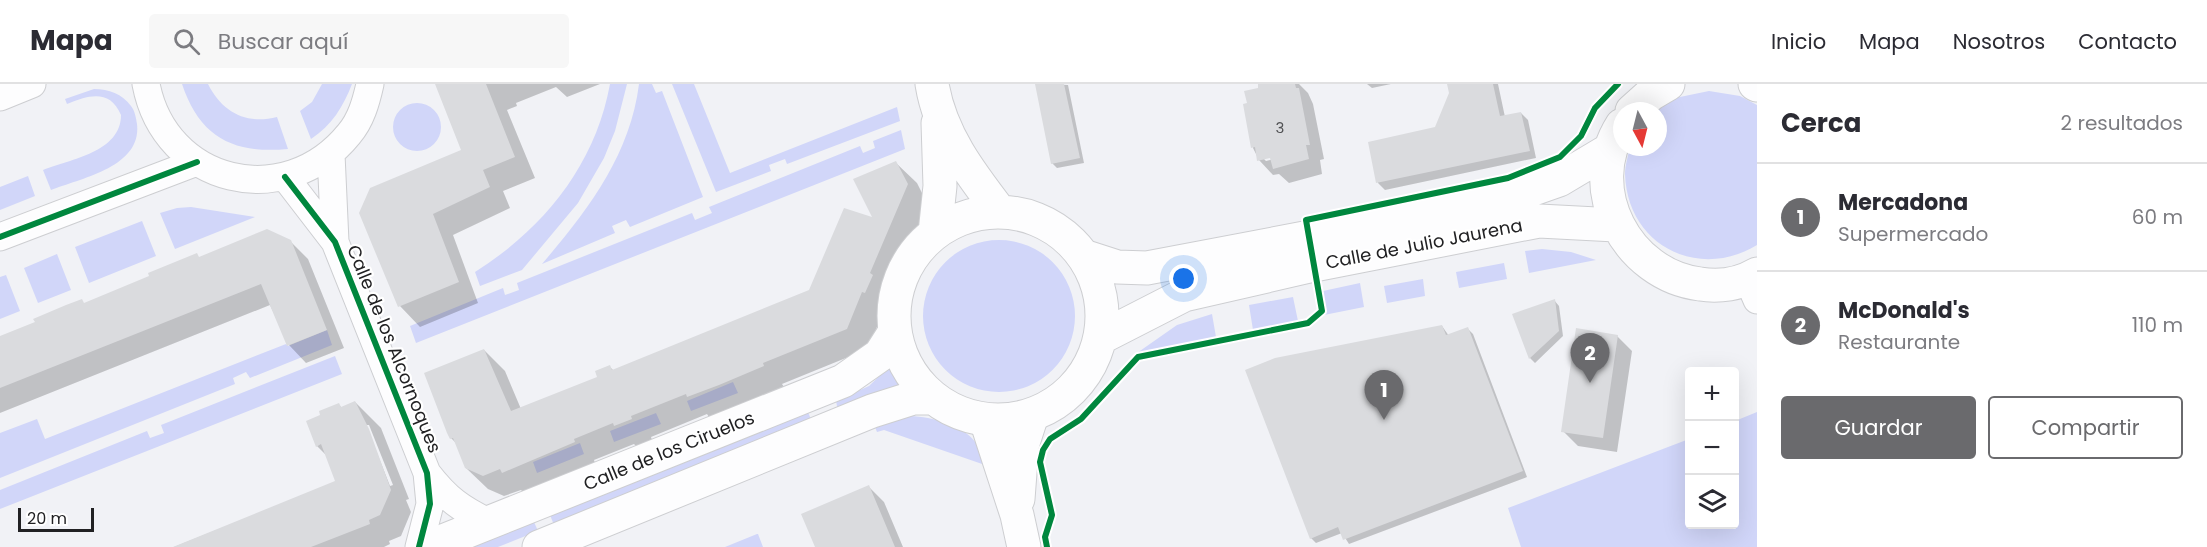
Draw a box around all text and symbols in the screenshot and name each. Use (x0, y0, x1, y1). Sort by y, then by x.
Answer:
search box (149, 14, 569, 68)
text: Mapa (30, 21, 113, 60)
icon: search (170, 25, 203, 58)
text: Buscar aquí (218, 26, 348, 57)
text: Inicio (1771, 27, 1826, 56)
text: Mapa (1859, 27, 1920, 56)
text: Nosotros (1953, 27, 2045, 56)
text: Contacto (2078, 27, 2177, 56)
north arrow (1613, 102, 1667, 156)
text: Cerca (1781, 105, 1861, 141)
text: 2 resultados (2061, 109, 2183, 137)
house number: 3 (1276, 117, 1284, 138)
text: Mercadona (1838, 187, 1968, 218)
text: 1 (1797, 203, 1804, 231)
text: 60 m (2132, 203, 2183, 231)
street label: Calle de Julio Jaurena (1323, 212, 1524, 275)
text: Supermercado (1838, 220, 1988, 248)
street label: Calle de los Alcornoques (341, 241, 448, 456)
your location (1169, 264, 1198, 293)
text: McDonald's (1838, 295, 1970, 326)
text: 2 (1795, 311, 1806, 339)
text: 110 m (2132, 311, 2183, 339)
text: Restaurante (1838, 328, 1960, 356)
pin: 2 (1570, 334, 1610, 383)
map controls (1685, 367, 1739, 529)
button: + (1685, 367, 1739, 421)
pin: 1 (1364, 370, 1404, 420)
button: Guardar (1781, 396, 1976, 459)
button: Compartir (1988, 396, 2183, 459)
street label: Calle de los Ciruelos (580, 405, 758, 496)
button: − (1685, 421, 1739, 475)
button: layers (1685, 475, 1739, 529)
scale bar (18, 505, 94, 532)
text: 20 m (27, 507, 67, 530)

